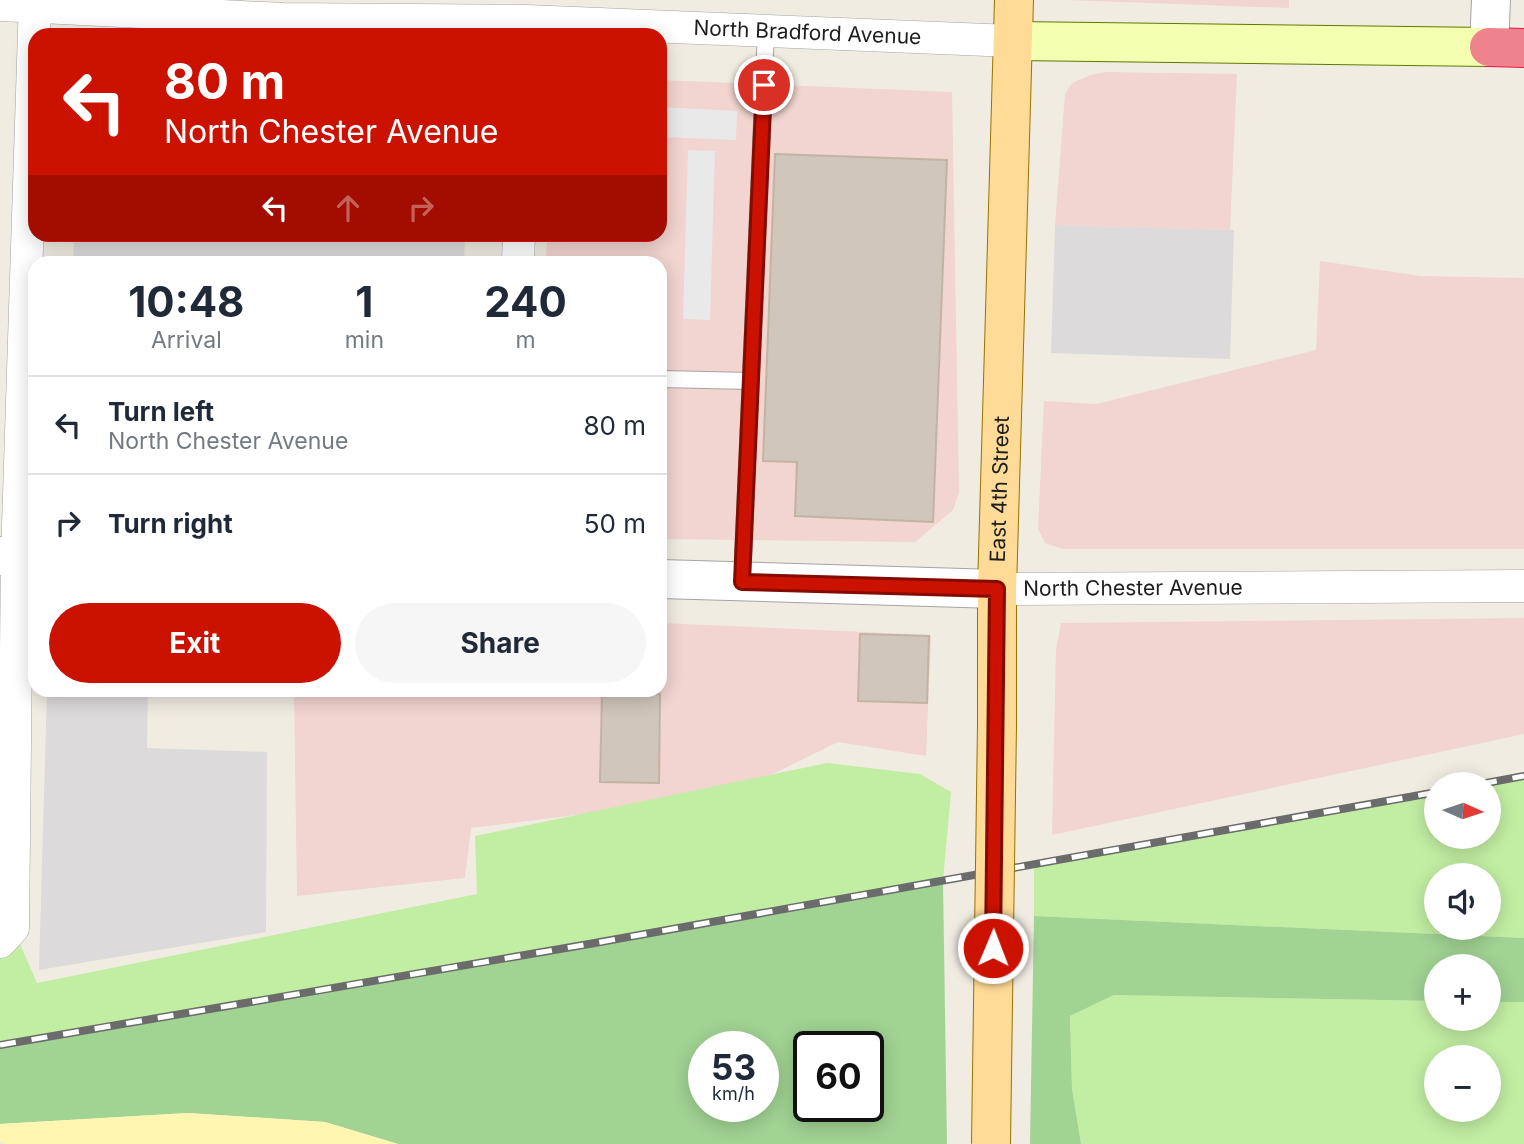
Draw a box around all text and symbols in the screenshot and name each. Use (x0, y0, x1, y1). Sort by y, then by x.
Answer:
street label: North Bradford Avenue (693, 15, 922, 49)
text: 80 m (164, 52, 285, 111)
pin (734, 55, 794, 115)
icon: left (49, 56, 140, 147)
icon: arrive (745, 66, 783, 104)
text: North Chester Avenue (164, 112, 498, 151)
icon: left (256, 189, 294, 227)
icon: ahead (329, 189, 367, 227)
icon: right (402, 189, 440, 227)
text: 10:48 (128, 276, 244, 327)
text: 1 (355, 276, 373, 327)
text: 240 (484, 276, 567, 327)
text: Arrival (151, 326, 222, 354)
text: min (345, 326, 384, 354)
text: m (515, 326, 536, 354)
text: Turn left (108, 396, 214, 427)
icon: left (49, 406, 87, 444)
text: 80 m (583, 410, 646, 441)
street label: East 4th Street (985, 415, 1014, 563)
text: North Chester Avenue (108, 427, 348, 455)
icon: right (49, 504, 87, 542)
text: Turn right (108, 508, 233, 539)
text: 50 m (584, 508, 646, 539)
street label: North Chester Avenue (1023, 575, 1243, 601)
button: Exit (49, 603, 341, 683)
button: Share (355, 603, 646, 683)
north arrow (1424, 772, 1502, 849)
map controls (1424, 772, 1501, 1122)
button: sound (1424, 863, 1501, 940)
position arrow (956, 911, 1030, 985)
button: + (1424, 954, 1501, 1031)
speed limit sign: 60 (793, 1031, 884, 1122)
button: − (1424, 1045, 1501, 1122)
text: 53 (711, 1046, 756, 1088)
text: km/h (712, 1083, 755, 1104)

